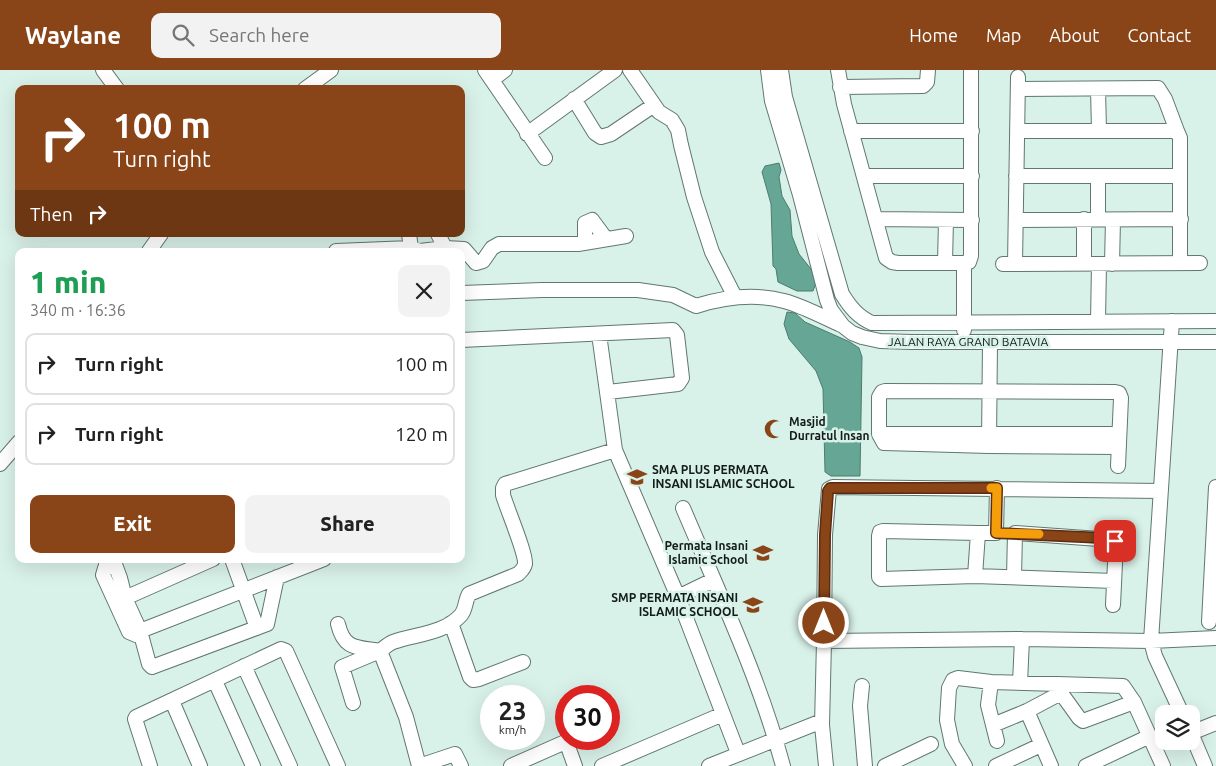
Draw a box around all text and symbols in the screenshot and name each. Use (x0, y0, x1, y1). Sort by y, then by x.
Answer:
search box (151, 13, 501, 58)
icon: search (169, 21, 197, 49)
text: Waylane (25, 22, 121, 49)
text: Search here (209, 24, 309, 46)
text: Home (909, 25, 958, 45)
text: Map (986, 25, 1021, 45)
text: About (1049, 25, 1099, 45)
text: Contact (1127, 25, 1191, 45)
icon: right (30, 105, 95, 170)
text: 100 m (113, 105, 211, 145)
text: Turn right (113, 146, 211, 171)
icon: right (83, 200, 111, 228)
text: Then (30, 203, 73, 225)
text: 1 min (30, 265, 106, 299)
button: close (398, 265, 450, 317)
text: 340 m · 16:36 (30, 301, 126, 319)
street label: JALAN RAYA GRAND BATAVIA (888, 335, 1048, 348)
icon: right (32, 350, 60, 378)
text: Turn right (75, 353, 163, 375)
text: 100 m (395, 353, 448, 375)
place label: Masjid Durratul Insan (789, 415, 870, 442)
mosque icon: Masjid Durratul Insan (763, 418, 785, 440)
icon: right (32, 420, 60, 448)
text: Turn right (75, 423, 163, 445)
text: 120 m (395, 423, 448, 445)
place label: SMA PLUS PERMATA INSANI ISLAMIC SCHOOL (652, 463, 795, 490)
school or university icon: SMA PLUS PERMATA INSANI ISLAMIC SCHOOL (626, 466, 648, 488)
button: Exit (30, 495, 235, 553)
button: Share (245, 495, 450, 553)
pin (1094, 520, 1136, 562)
icon: arrive (1101, 527, 1129, 555)
place label: Permata Insani Islamic School (664, 539, 748, 566)
school or university icon: Permata Insani Islamic School (752, 542, 774, 564)
place label: SMP PERMATA INSANI ISLAMIC SCHOOL (611, 591, 738, 618)
school or university icon: SMP PERMATA INSANI ISLAMIC SCHOOL (742, 594, 764, 616)
position arrow (797, 596, 849, 648)
speed limit sign: 30 (555, 685, 620, 750)
text: 23 (498, 697, 527, 725)
map controls (1155, 705, 1200, 750)
button: layers (1155, 705, 1200, 750)
text: km/h (499, 723, 526, 736)

